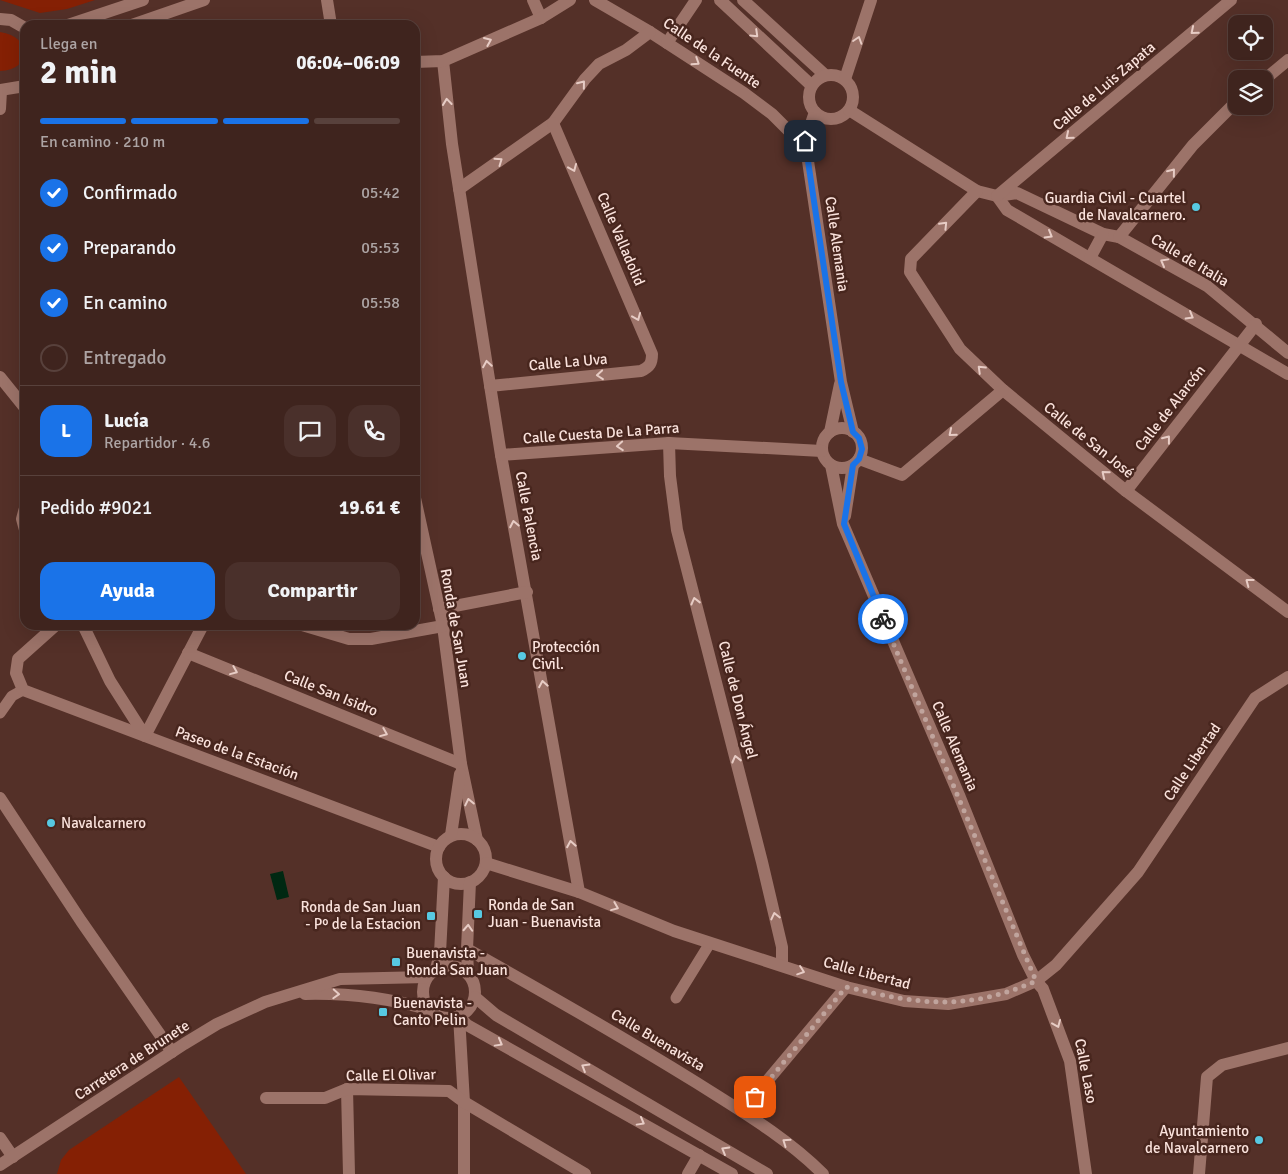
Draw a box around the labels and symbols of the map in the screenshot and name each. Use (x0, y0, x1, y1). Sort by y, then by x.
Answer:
street label: Calle de la Fuente (660, 14, 764, 92)
one-way arrow (1191, 26, 1200, 34)
one-way arrow (749, 28, 758, 37)
one-way arrow (852, 36, 862, 44)
one-way arrow (483, 37, 492, 48)
street label: Calle de Luis Zapata (1049, 38, 1159, 134)
one-way arrow (690, 56, 700, 65)
one-way arrow (576, 81, 584, 90)
one-way arrow (442, 98, 453, 106)
pin (784, 120, 826, 162)
one-way arrow (1066, 130, 1075, 139)
one-way arrow (493, 158, 503, 167)
one-way arrow (566, 163, 577, 172)
one-way arrow (1166, 169, 1174, 178)
place label: Guardia Civil - Cuartel de Navalcarnero. (1045, 189, 1186, 224)
street label: Calle Valladolid (593, 190, 649, 288)
street label: Calle Alemania (821, 195, 853, 293)
marker: Guardia Civil - Cuartel de Navalcarnero. (1190, 201, 1202, 213)
one-way arrow (938, 221, 947, 230)
one-way arrow (1044, 228, 1053, 238)
street label: Calle de Italia (1148, 230, 1232, 290)
one-way arrow (1161, 259, 1170, 269)
one-way arrow (1185, 309, 1194, 319)
one-way arrow (630, 312, 641, 321)
street label: Calle La Uva (528, 350, 608, 374)
one-way arrow (482, 360, 493, 368)
street label: Calle de Alarcón (1131, 362, 1209, 454)
one-way arrow (978, 366, 987, 375)
one-way arrow (596, 369, 604, 380)
street label: Calle de San José (1040, 398, 1138, 482)
street label: Calle Cuesta De La Parra (522, 419, 680, 447)
one-way arrow (949, 427, 958, 435)
one-way arrow (1161, 435, 1170, 444)
one-way arrow (616, 441, 624, 452)
street label: Calle Palencia (512, 470, 546, 562)
one-way arrow (1102, 470, 1111, 479)
one-way arrow (510, 520, 520, 529)
street label: Ronda de San Juan (437, 567, 475, 689)
one-way arrow (1246, 580, 1255, 588)
courier (858, 594, 908, 644)
one-way arrow (691, 598, 701, 606)
place label: Protección Civil. (532, 638, 600, 673)
street label: Calle de Don Ángel (715, 639, 762, 761)
marker: Protección Civil. (516, 650, 528, 662)
one-way arrow (229, 665, 238, 676)
street label: Calle San Isidro (282, 666, 381, 720)
one-way arrow (539, 680, 549, 689)
street label: Calle Alemania (928, 698, 982, 794)
street label: Calle Libertad (1160, 720, 1225, 804)
street label: Paseo de la Estación (173, 722, 301, 784)
one-way arrow (379, 726, 388, 737)
one-way arrow (731, 754, 742, 763)
one-way arrow (464, 797, 475, 806)
place label: Navalcarnero (61, 814, 146, 832)
marker: Navalcarnero (45, 817, 57, 829)
one-way arrow (567, 840, 577, 849)
place label: Ronda de San Juan - Buenavista (488, 896, 601, 931)
place label: Ronda de San Juan - Pº de la Estacion (300, 898, 421, 933)
one-way arrow (610, 901, 619, 911)
marker: Ronda de San Juan - Buenavista (472, 908, 484, 920)
marker: Ronda de San Juan - Pº de la Estacion (425, 910, 437, 922)
one-way arrow (770, 912, 781, 921)
one-way arrow (462, 924, 473, 932)
place label: Buenavista - Ronda San Juan (406, 944, 508, 979)
street label: Calle Libertad (821, 953, 913, 993)
marker: Buenavista - Ronda San Juan (390, 956, 402, 968)
one-way arrow (797, 966, 805, 976)
one-way arrow (333, 989, 341, 999)
place label: Buenavista - Canto Pelin (393, 994, 472, 1029)
street label: Calle Buenavista (608, 1005, 708, 1075)
marker: Buenavista - Canto Pelin (377, 1006, 389, 1018)
street label: Carretera de Brunete (71, 1016, 193, 1104)
one-way arrow (1051, 1019, 1062, 1028)
one-way arrow (494, 1036, 503, 1046)
street label: Calle Laso (1071, 1037, 1101, 1105)
one-way arrow (581, 1064, 590, 1074)
street label: Calle El Olivar (346, 1065, 437, 1085)
pin (734, 1076, 776, 1118)
one-way arrow (636, 1116, 645, 1126)
place label: Ayuntamiento de Navalcarnero (1145, 1122, 1249, 1157)
marker: Ayuntamiento de Navalcarnero (1253, 1134, 1265, 1146)
one-way arrow (783, 1139, 792, 1148)
one-way arrow (721, 1146, 730, 1156)

